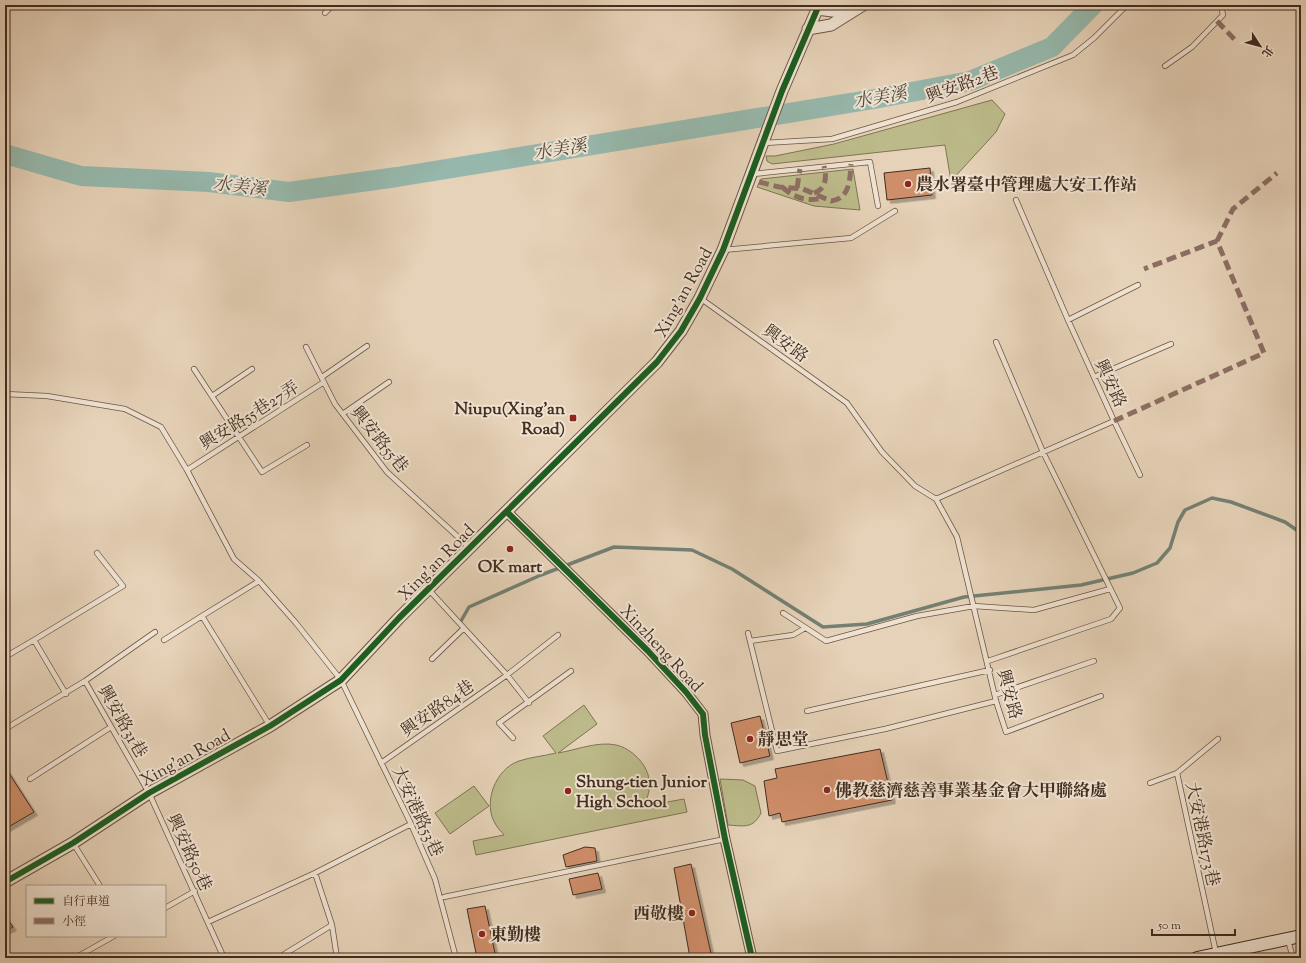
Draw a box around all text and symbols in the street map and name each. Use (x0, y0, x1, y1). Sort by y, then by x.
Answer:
north arrow (1240, 26, 1280, 66)
text: 北 (1258, 42, 1277, 60)
street label: 興安路2巷 (923, 62, 1002, 110)
water label: 水美溪 (852, 81, 911, 116)
water label: 水美溪 (532, 134, 591, 168)
water label: 水美溪 (211, 172, 270, 204)
place label: 農水署臺中管理處大安工作站 (916, 174, 1137, 198)
marker: 農水署臺中管理處大安工作站 (903, 179, 913, 189)
street label: Xing’an Road (650, 243, 720, 342)
street label: 興安路 (757, 320, 813, 369)
street label: 興安路 (1088, 356, 1131, 412)
street label: 興安路55巷27弄 (196, 377, 304, 457)
place label: Niupu(Xing'an Road) (455, 398, 566, 442)
street label: 興安路55巷 (344, 402, 413, 479)
marker: Niupu(Xing'an Road) (568, 413, 578, 423)
street label: Xing’an Road (394, 519, 481, 607)
marker: OK mart (505, 544, 515, 554)
place label: OK mart (478, 556, 542, 580)
street label: Xinzheng Road (614, 600, 708, 699)
street label: 興安路 (990, 667, 1026, 722)
street label: 興安路84巷 (396, 675, 480, 744)
street label: 興安路31巷 (91, 681, 152, 763)
street label: Xing’an Road (137, 724, 236, 793)
place label: 靜思堂 (758, 729, 809, 753)
marker: 靜思堂 (745, 734, 755, 744)
street label: 大安港路53巷 (385, 763, 448, 861)
place label: Shung-tien Junior High School (576, 771, 707, 815)
place label: 佛教慈濟慈善事業基金會大甲聯絡處 (835, 780, 1107, 804)
street label: 大安港路173巷 (1178, 780, 1224, 889)
marker: 佛教慈濟慈善事業基金會大甲聯絡處 (822, 785, 832, 795)
marker: Shung-tien Junior High School (563, 786, 573, 796)
street label: 興安路50巷 (160, 810, 217, 895)
legend (26, 885, 166, 937)
text: 自行車道 (62, 893, 110, 911)
place label: 西敬樓 (633, 903, 684, 927)
marker: 西敬樓 (687, 908, 697, 918)
scale bar (1152, 911, 1235, 937)
text: 小徑 (62, 913, 86, 931)
text: 50 m (1157, 917, 1181, 935)
place label: 東勤樓 (490, 924, 541, 948)
marker: 東勤樓 (477, 929, 487, 939)

